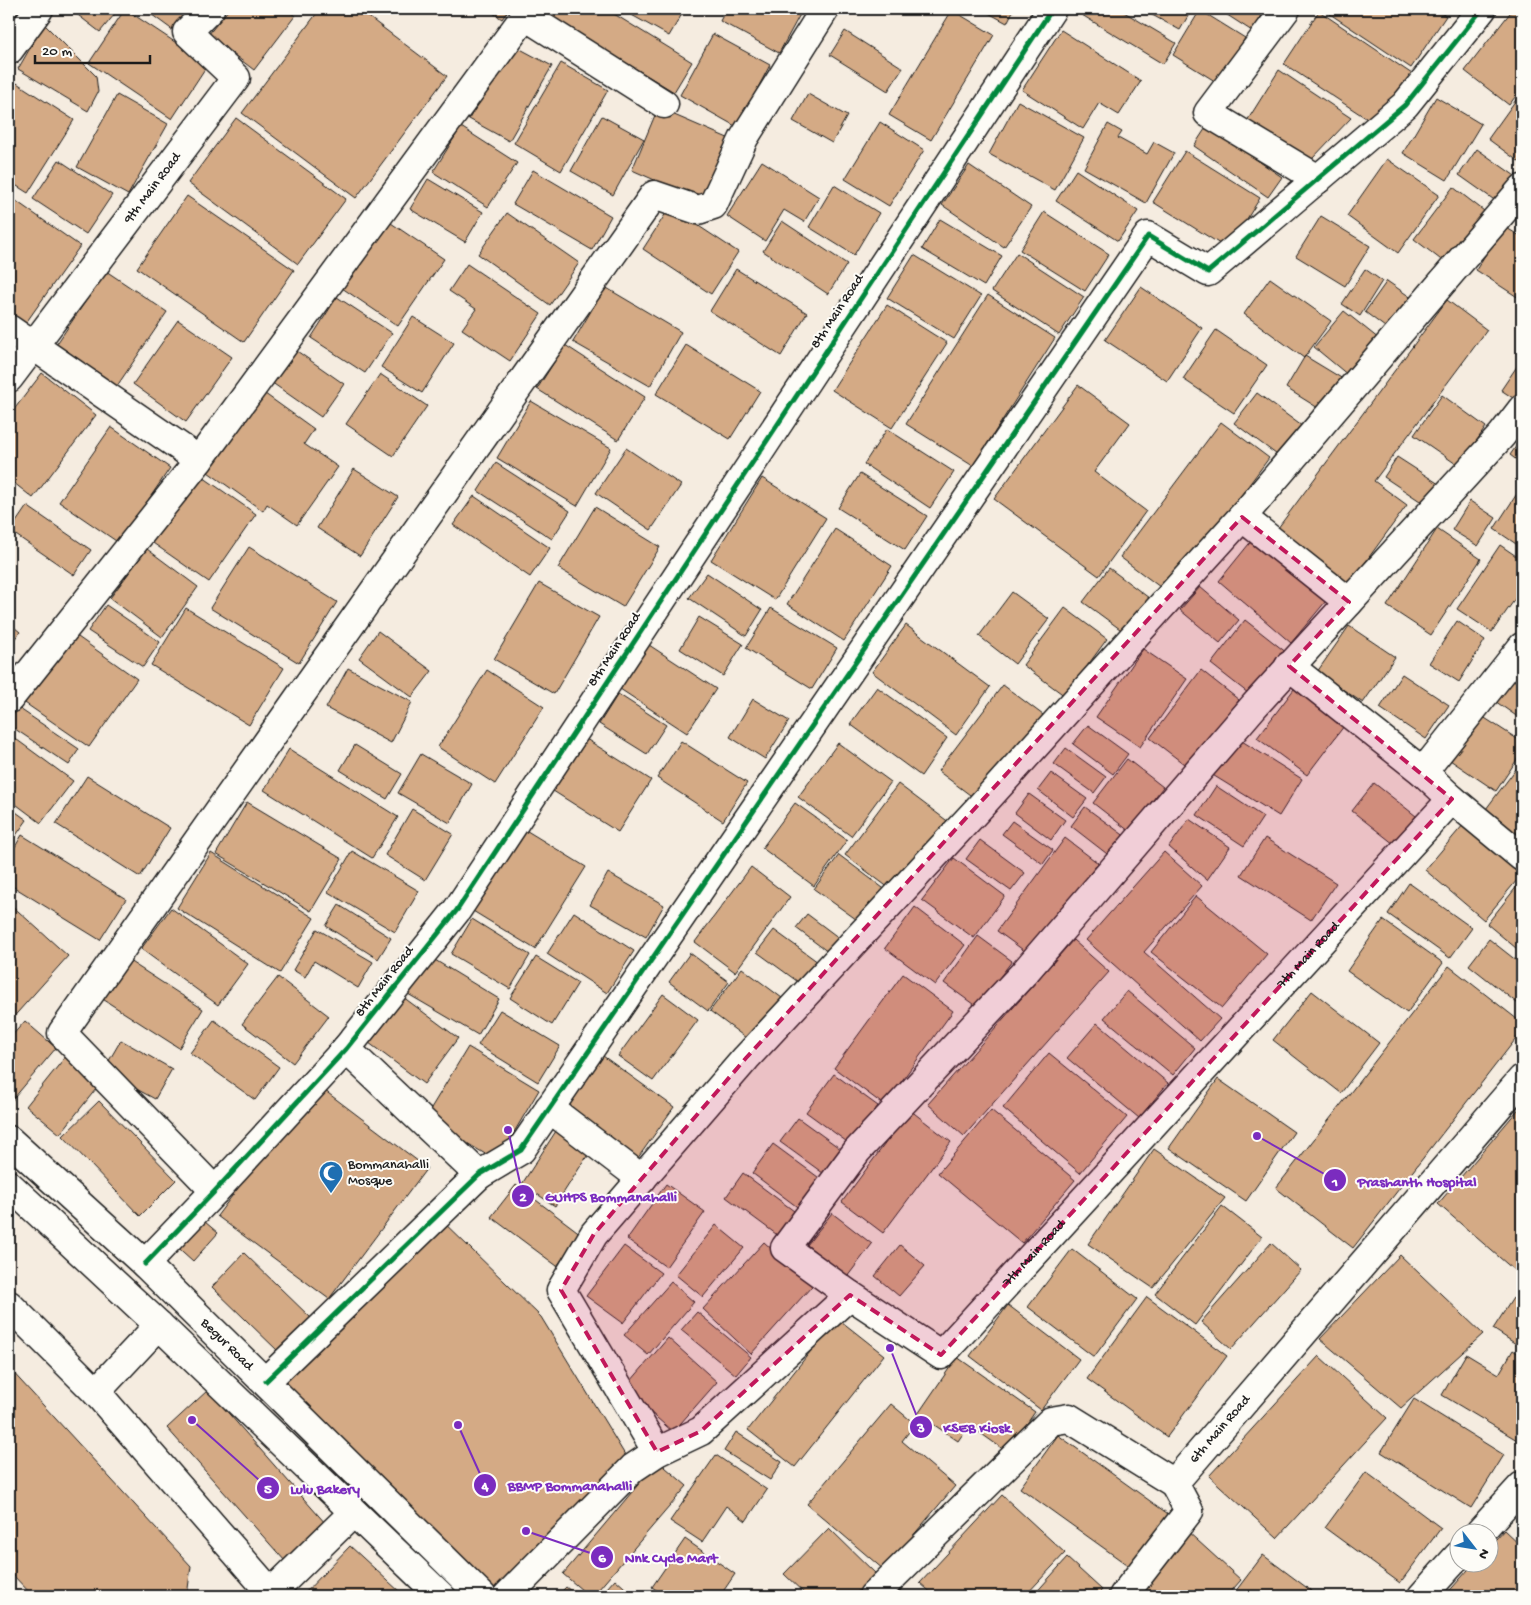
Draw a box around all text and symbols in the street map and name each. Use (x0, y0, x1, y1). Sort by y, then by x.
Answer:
scale bar (35, 32, 150, 64)
text: 20 m (42, 43, 72, 61)
street label: 9th Main Road (120, 148, 186, 228)
street label: 8th Main Road (808, 270, 869, 352)
street label: 8th Main Road (585, 608, 646, 690)
street label: 7th Main Road (1273, 917, 1345, 993)
street label: 8th Main Road (352, 942, 419, 1021)
place label: Bommanahalli Mosque (347, 1157, 429, 1190)
mosque icon: Bommanahalli Mosque (318, 1160, 344, 1194)
callout: Prashanth Hospital (1322, 1165, 1486, 1195)
text: 1 (1331, 1174, 1338, 1192)
text: Prashanth Hospital (1357, 1174, 1477, 1192)
callout: GUHPS Bommanahalli (510, 1181, 688, 1211)
text: 2 (519, 1189, 527, 1207)
text: GUHPS Bommanahalli (545, 1189, 677, 1207)
street label: 7th Main Road (999, 1215, 1071, 1291)
street label: Begur Road (196, 1314, 258, 1376)
street label: 6th Main Road (1186, 1390, 1255, 1467)
callout: KSEB Kiosk (908, 1412, 1020, 1442)
text: 3 (916, 1420, 925, 1438)
text: KSEB Kiosk (942, 1420, 1013, 1438)
callout: BBMP Bommanahalli (473, 1470, 642, 1500)
callout: Lulu Bakery (256, 1473, 370, 1503)
text: 4 (480, 1478, 489, 1496)
text: BBMP Bommanahalli (507, 1478, 632, 1496)
text: 5 (264, 1481, 272, 1499)
text: Lulu Bakery (290, 1481, 360, 1499)
north arrow (1448, 1522, 1498, 1572)
callout: Nnk Cycle Mart (590, 1542, 727, 1572)
text: N (1473, 1545, 1493, 1562)
text: 6 (598, 1550, 606, 1568)
text: Nnk Cycle Mart (625, 1550, 719, 1568)

